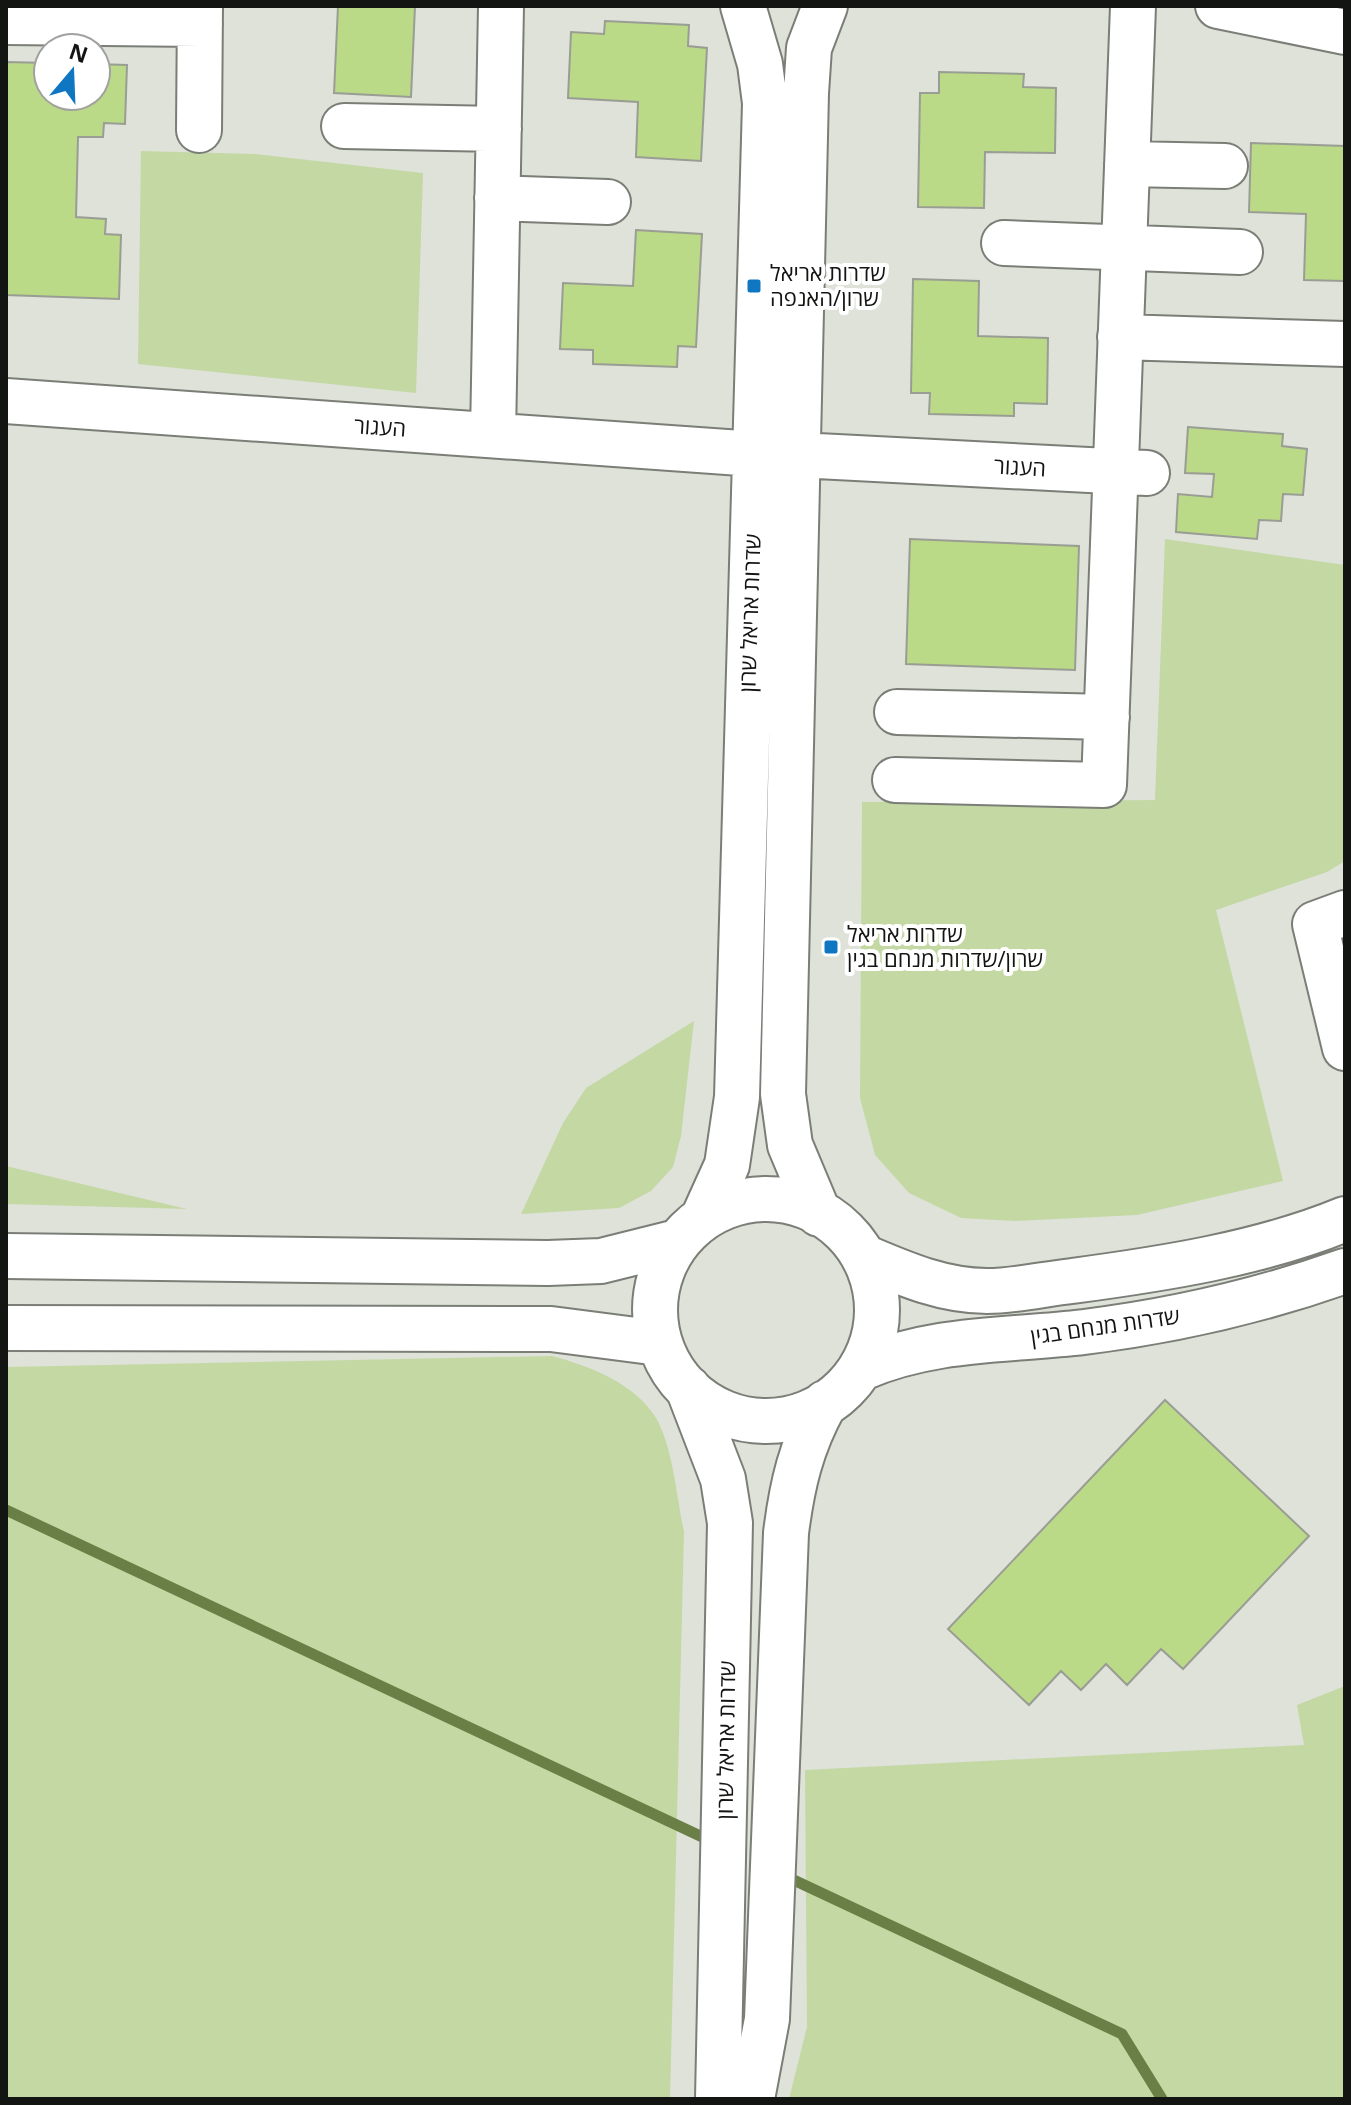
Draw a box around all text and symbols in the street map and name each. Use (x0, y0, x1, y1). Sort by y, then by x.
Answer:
north arrow (32, 32, 112, 112)
text: N (65, 35, 92, 69)
place label: שדרות אריאל שרון/האנפה (770, 257, 886, 312)
marker: שדרות אריאל שרון/האנפה (745, 277, 763, 295)
street label: העגור (353, 409, 407, 443)
street label: העגור (993, 450, 1047, 482)
street label: שדרות אריאל שרון (731, 533, 767, 693)
place label: שדרות אריאל שרון/שדרות מנחם בגין (847, 918, 1043, 973)
marker: שדרות אריאל שרון/שדרות מנחם בגין (822, 938, 840, 956)
street label: שדרות מנחם בגין (1028, 1300, 1181, 1350)
street label: שדרות אריאל שרון (709, 1660, 741, 1820)

